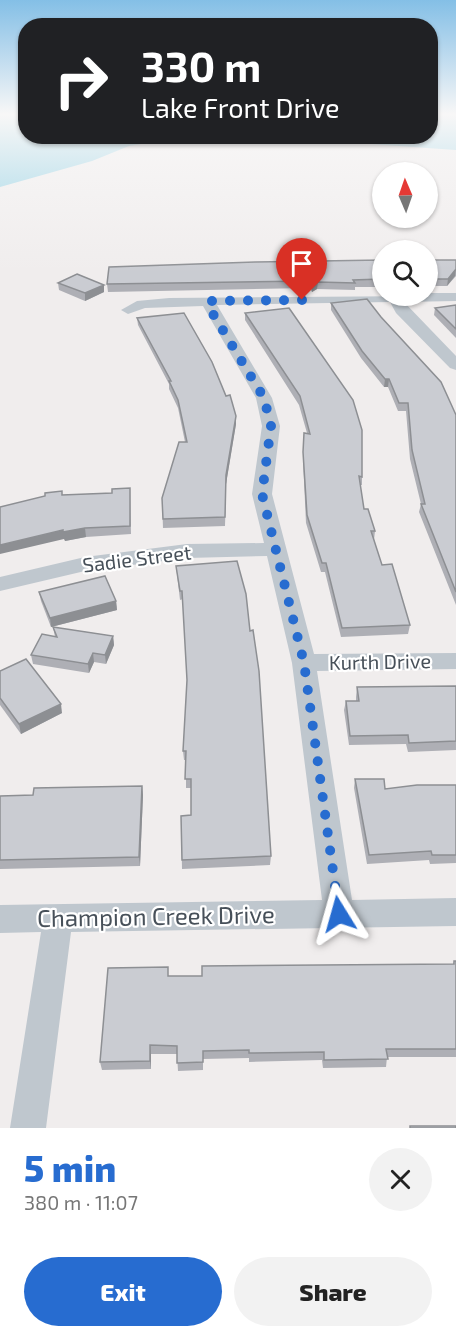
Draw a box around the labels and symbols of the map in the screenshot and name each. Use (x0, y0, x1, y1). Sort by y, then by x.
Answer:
north arrow (372, 162, 438, 228)
pin (276, 238, 327, 300)
street label: Sadie Street (81, 539, 193, 577)
street label: Kurth Drive (329, 648, 431, 674)
position arrow (307, 882, 371, 946)
street label: Champion Creek Drive (37, 899, 275, 932)

